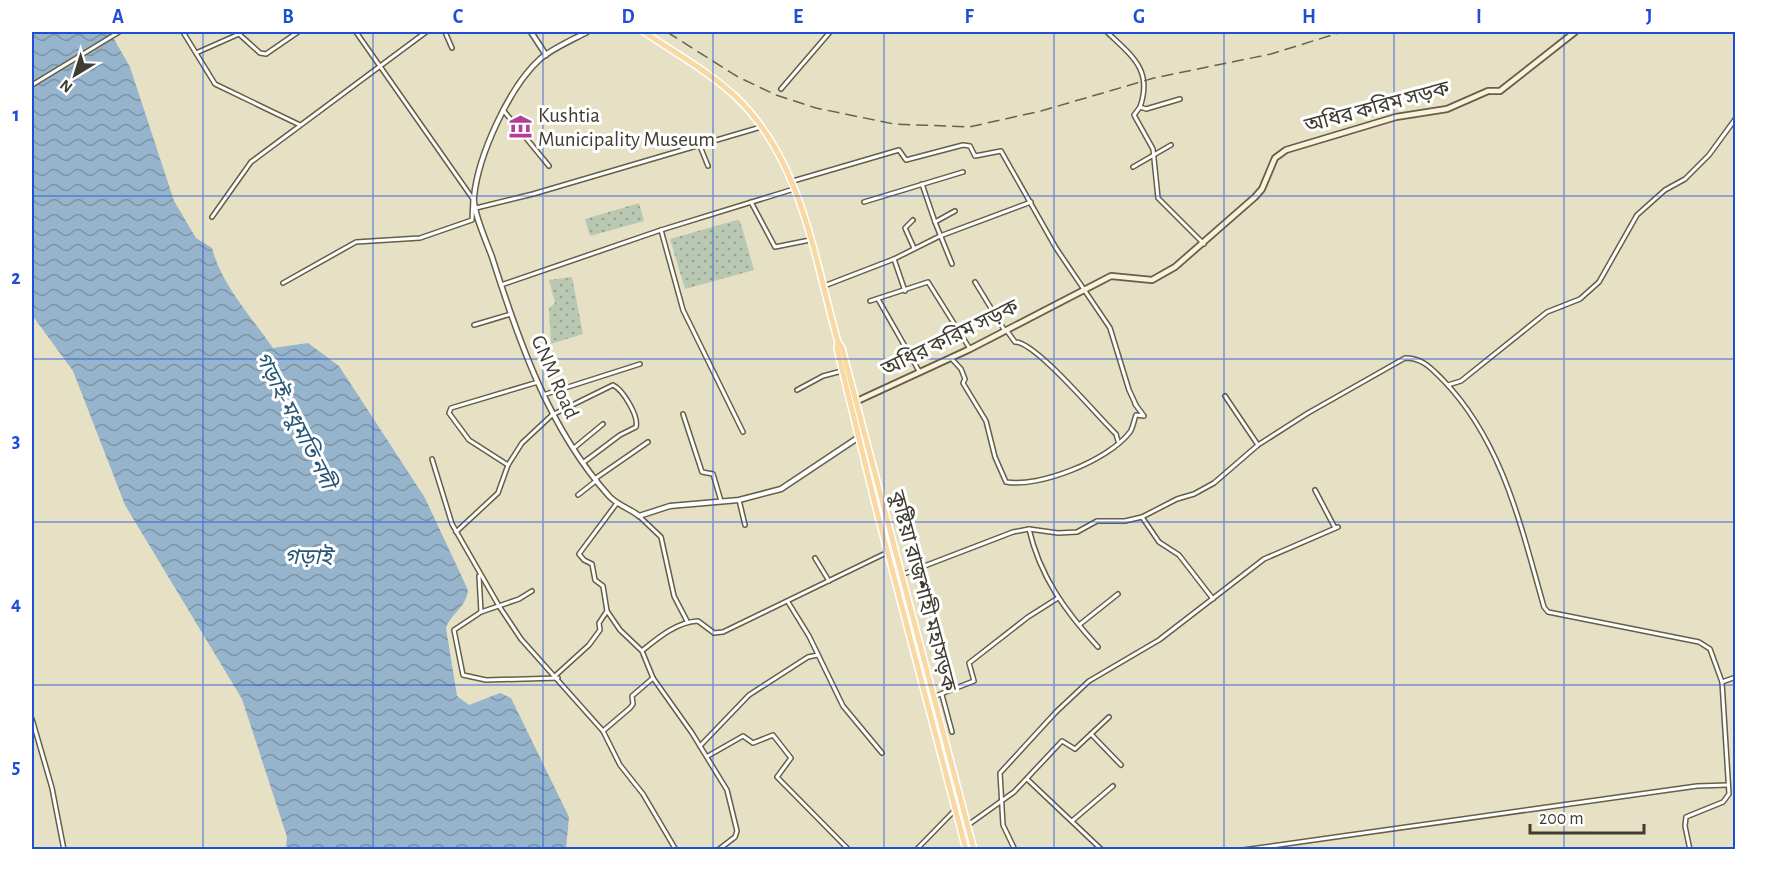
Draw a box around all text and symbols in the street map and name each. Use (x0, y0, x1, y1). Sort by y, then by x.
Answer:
text: A (112, 7, 124, 27)
text: B (282, 7, 294, 27)
text: C (453, 7, 464, 27)
text: D (621, 7, 635, 27)
text: E (793, 7, 803, 27)
text: F (964, 7, 974, 27)
text: G (1133, 7, 1145, 27)
text: H (1302, 7, 1316, 27)
text: I (1476, 7, 1482, 27)
text: J (1646, 7, 1652, 27)
north arrow (45, 45, 105, 105)
street label: অধির করিম সড়ক (1301, 75, 1453, 137)
text: N (57, 76, 76, 96)
text: 1 (12, 105, 20, 125)
place label: Kushtia Municipality Museum (538, 105, 715, 150)
museum icon: Kushtia Municipality Museum (507, 114, 533, 140)
text: 2 (11, 268, 21, 288)
street label: অধির করিম সড়ক (877, 294, 1023, 381)
street label: GNM Road (527, 332, 583, 422)
water label: গড়াই-মধুমতি নদী (249, 347, 343, 497)
text: 3 (12, 431, 20, 451)
street label: কুষ্টিয়া রাজশাহী মহাসড়ক (885, 487, 962, 695)
water label: গড়াই (284, 543, 336, 568)
text: 4 (11, 594, 21, 614)
text: 5 (12, 757, 20, 777)
scale bar (1530, 797, 1644, 835)
text: 200 m (1539, 810, 1584, 828)

